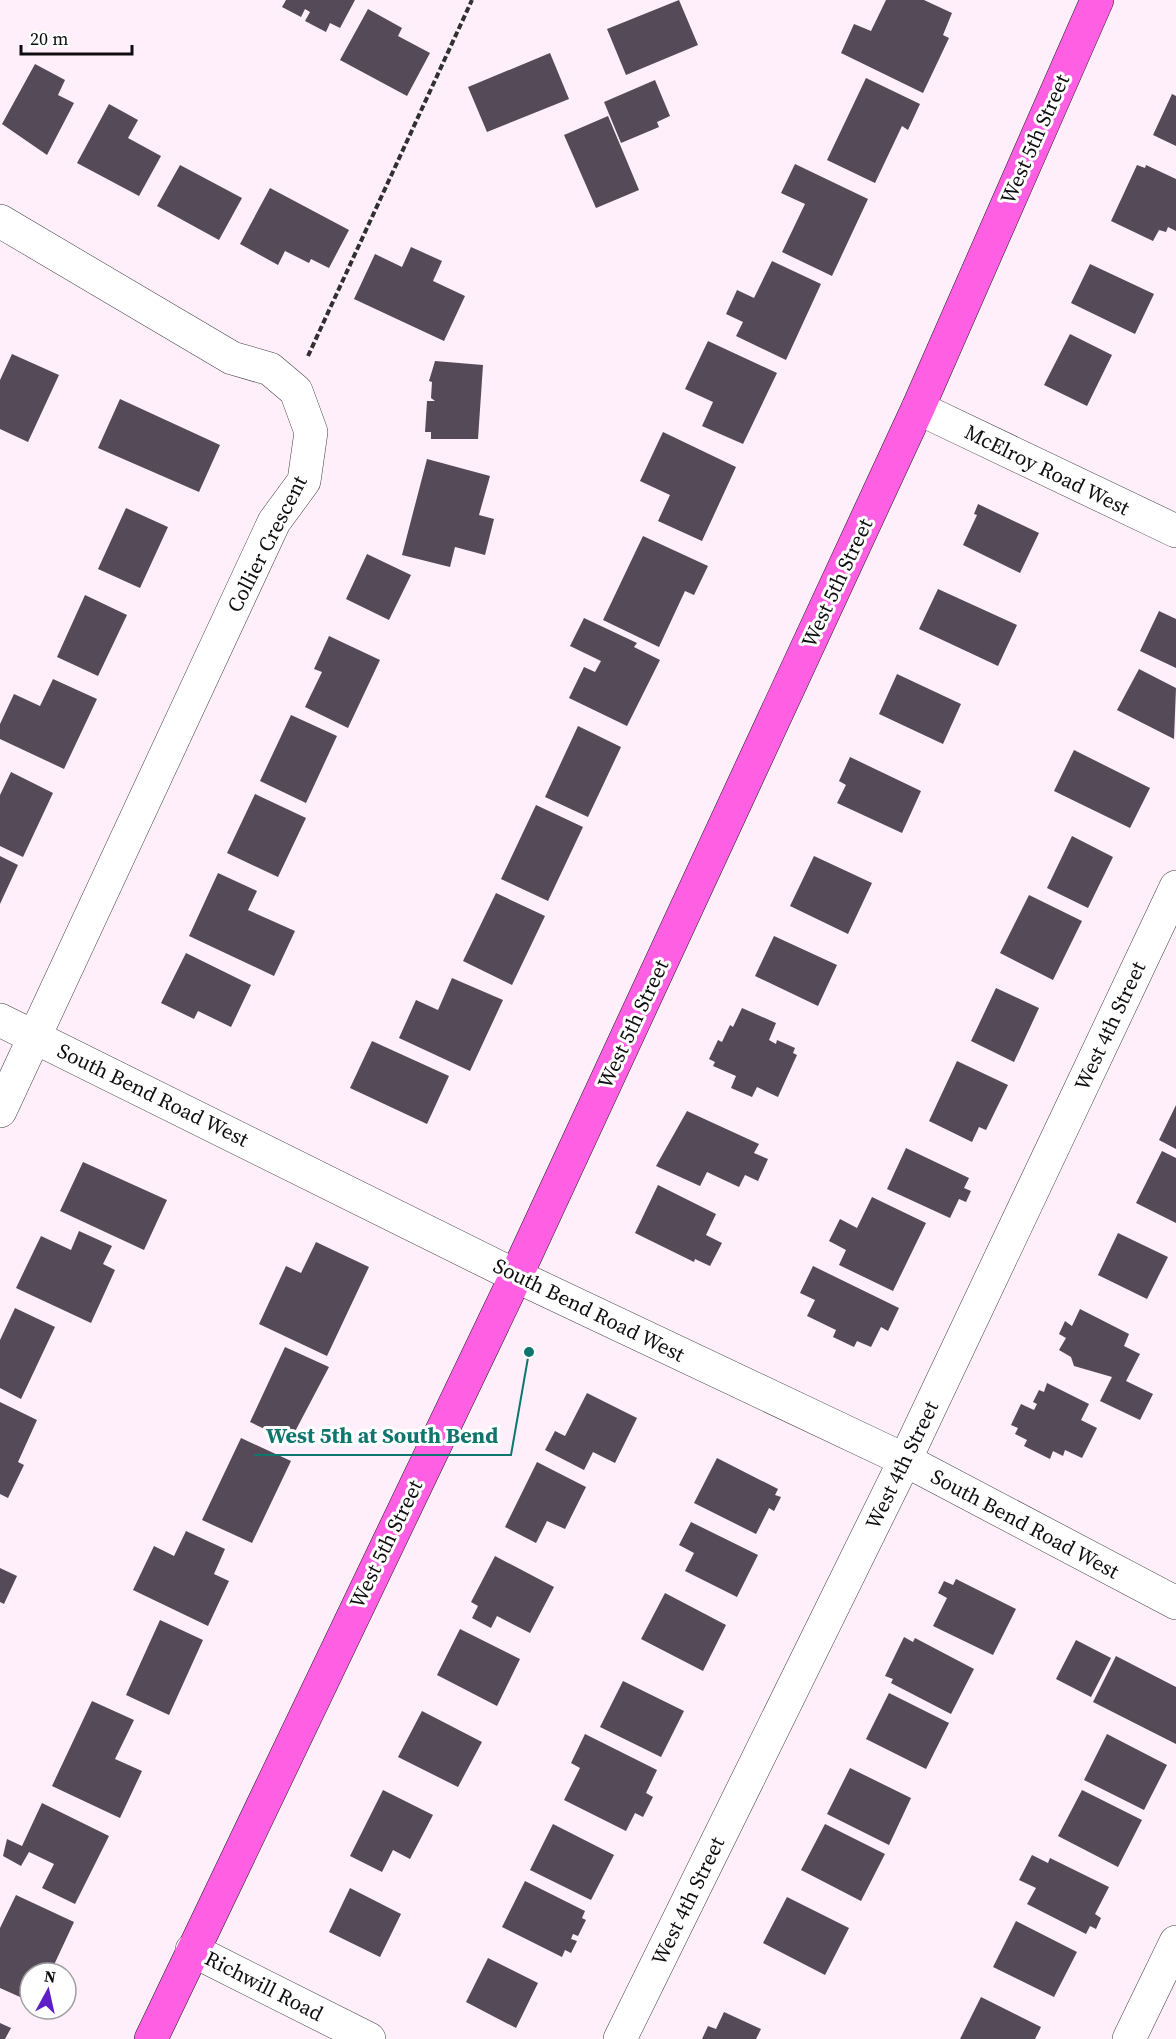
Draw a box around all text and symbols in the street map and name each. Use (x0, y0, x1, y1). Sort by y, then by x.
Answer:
scale bar (21, 18, 132, 56)
text: 20 m (30, 26, 68, 51)
street label: West 5th Street (993, 69, 1076, 208)
street label: McElroy Road West (960, 417, 1135, 522)
street label: Collier Crescent (220, 470, 314, 617)
street label: West 5th Street (794, 513, 879, 652)
street label: West 5th Street (590, 954, 675, 1093)
street label: West 4th Street (1067, 956, 1152, 1095)
street label: South Bend Road West (53, 1036, 254, 1154)
street label: South Bend Road West (489, 1251, 690, 1369)
street label: West 4th Street (858, 1396, 945, 1534)
callout: West 5th at South Bend (254, 1415, 511, 1455)
text: West 5th at South Bend (266, 1420, 498, 1450)
street label: South Bend Road West (926, 1462, 1125, 1586)
street label: West 5th Street (342, 1475, 429, 1613)
street label: West 4th Street (644, 1832, 731, 1970)
street label: Richwill Road (200, 1943, 328, 2028)
north arrow (18, 1961, 78, 2021)
text: N (43, 1964, 58, 1988)

